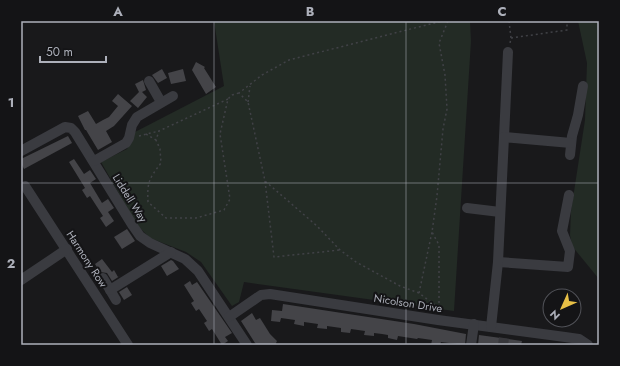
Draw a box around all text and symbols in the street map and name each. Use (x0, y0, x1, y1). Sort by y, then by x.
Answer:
text: A (112, 2, 123, 21)
text: B (306, 2, 315, 21)
text: C (497, 2, 507, 21)
scale bar (40, 38, 106, 64)
text: 50 m (46, 43, 73, 61)
text: 1 (8, 93, 14, 112)
street label: Liddell Way (109, 171, 151, 225)
street label: Harmony Row (63, 227, 112, 291)
text: 2 (7, 254, 15, 273)
north arrow (542, 288, 582, 328)
street label: Nicolson Drive (373, 290, 444, 316)
text: N (546, 306, 564, 324)

